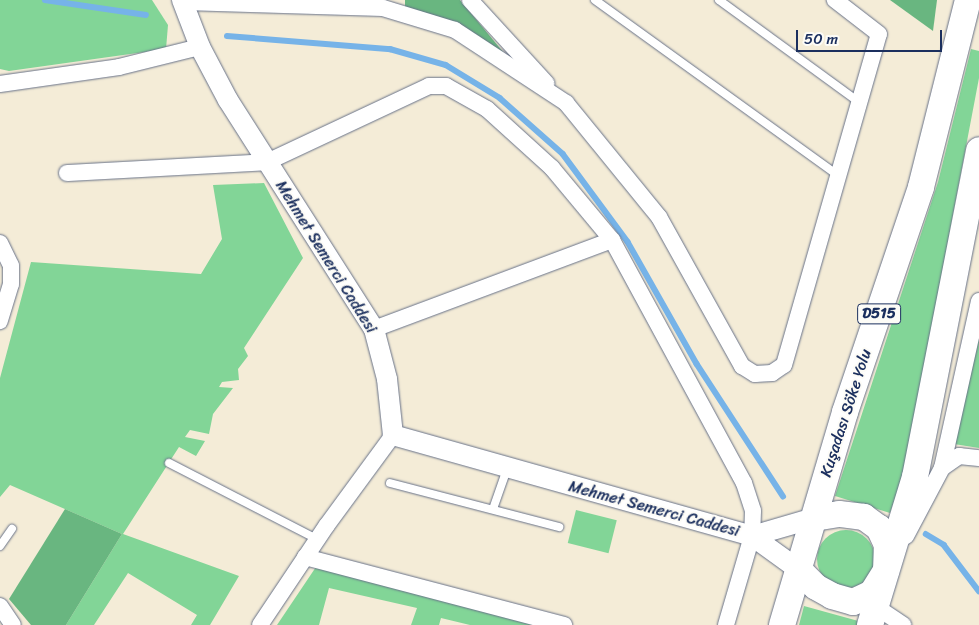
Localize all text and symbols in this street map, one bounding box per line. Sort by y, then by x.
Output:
scale bar [799,20,945,52]
text: 50 m [804,26,838,52]
street label: Mehmet Semerci Caddesi [271,177,381,337]
road number: D515 [856,302,902,326]
street label: Kuşadası Söke Yolu [816,347,876,479]
street label: Mehmet Semerci Caddesi [566,477,742,541]

